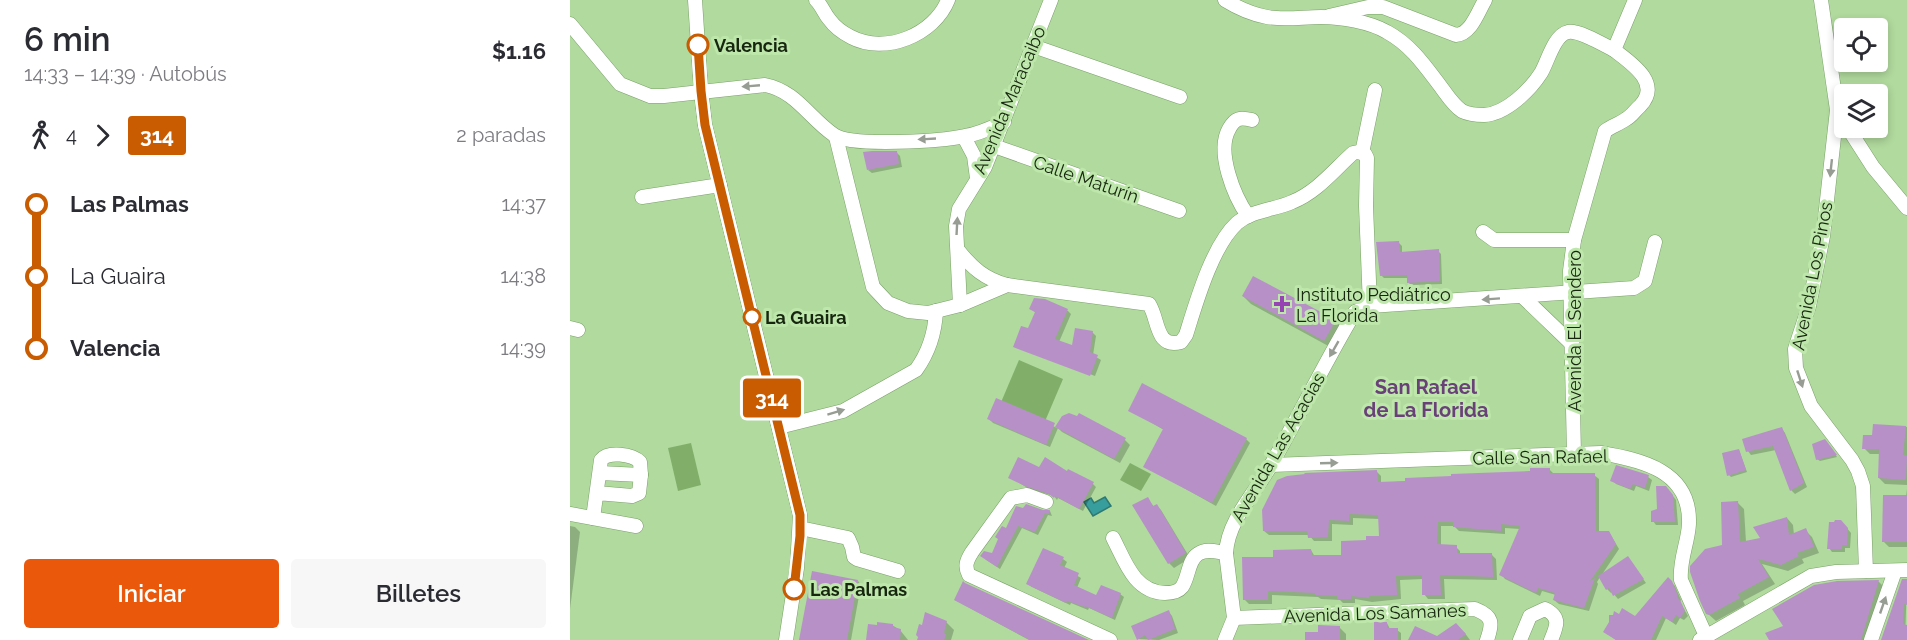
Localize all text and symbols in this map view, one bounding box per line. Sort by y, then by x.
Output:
map controls [1834,18,1888,138]
button: locate [1834,18,1888,72]
text: 6 min [24,20,110,59]
street label: Avenida Maracaibo [968,23,1050,177]
marker: Valencia [687,34,709,56]
place label: Valencia [714,35,788,56]
text: $1.16 [492,38,546,64]
text: 14:33 – 14:39 · Autobús [24,62,227,86]
one-way arrow [742,82,761,91]
button: layers [1834,84,1888,138]
icon: walk [24,119,57,152]
icon: forward [86,119,119,152]
text: 4 [66,123,77,147]
text: 314 [140,123,174,148]
text: 2 paradas [456,123,546,147]
one-way arrow [917,135,936,144]
street label: Calle Maturín [1031,151,1141,207]
one-way arrow [1826,159,1836,178]
text: Las Palmas [70,191,189,217]
text: 14:37 [501,192,546,216]
street label: Avenida Los Pinos [1787,200,1837,352]
one-way arrow [953,217,962,236]
street label: Avenida El Sendero [1564,250,1585,412]
text: La Guaira [70,263,166,289]
text: 14:38 [500,264,546,288]
place label: Instituto Pediátrico La Florida [1296,284,1451,326]
one-way arrow [1482,294,1501,304]
marker: Instituto Pediátrico La Florida [1273,295,1291,313]
place label: La Guaira [765,307,847,328]
marker: La Guaira [743,308,761,326]
text: Valencia [70,335,160,361]
text: 14:39 [500,336,546,360]
one-way arrow [1329,340,1339,357]
street label: Avenida Las Acacias [1227,369,1329,525]
one-way arrow [1795,370,1805,388]
district label: San Rafael de La Florida [1364,375,1488,422]
line badge: 314 [738,378,806,418]
text: 314 [755,386,789,411]
one-way arrow [827,407,845,416]
street label: Calle San Rafael [1472,445,1608,469]
one-way arrow [1320,459,1339,468]
button: Iniciar [24,559,279,628]
button: Billetes [291,559,546,628]
marker: Las Palmas [783,578,805,600]
place label: Las Palmas [810,579,907,600]
one-way arrow [1879,596,1888,614]
street label: Avenida Los Samanes [1283,599,1467,627]

